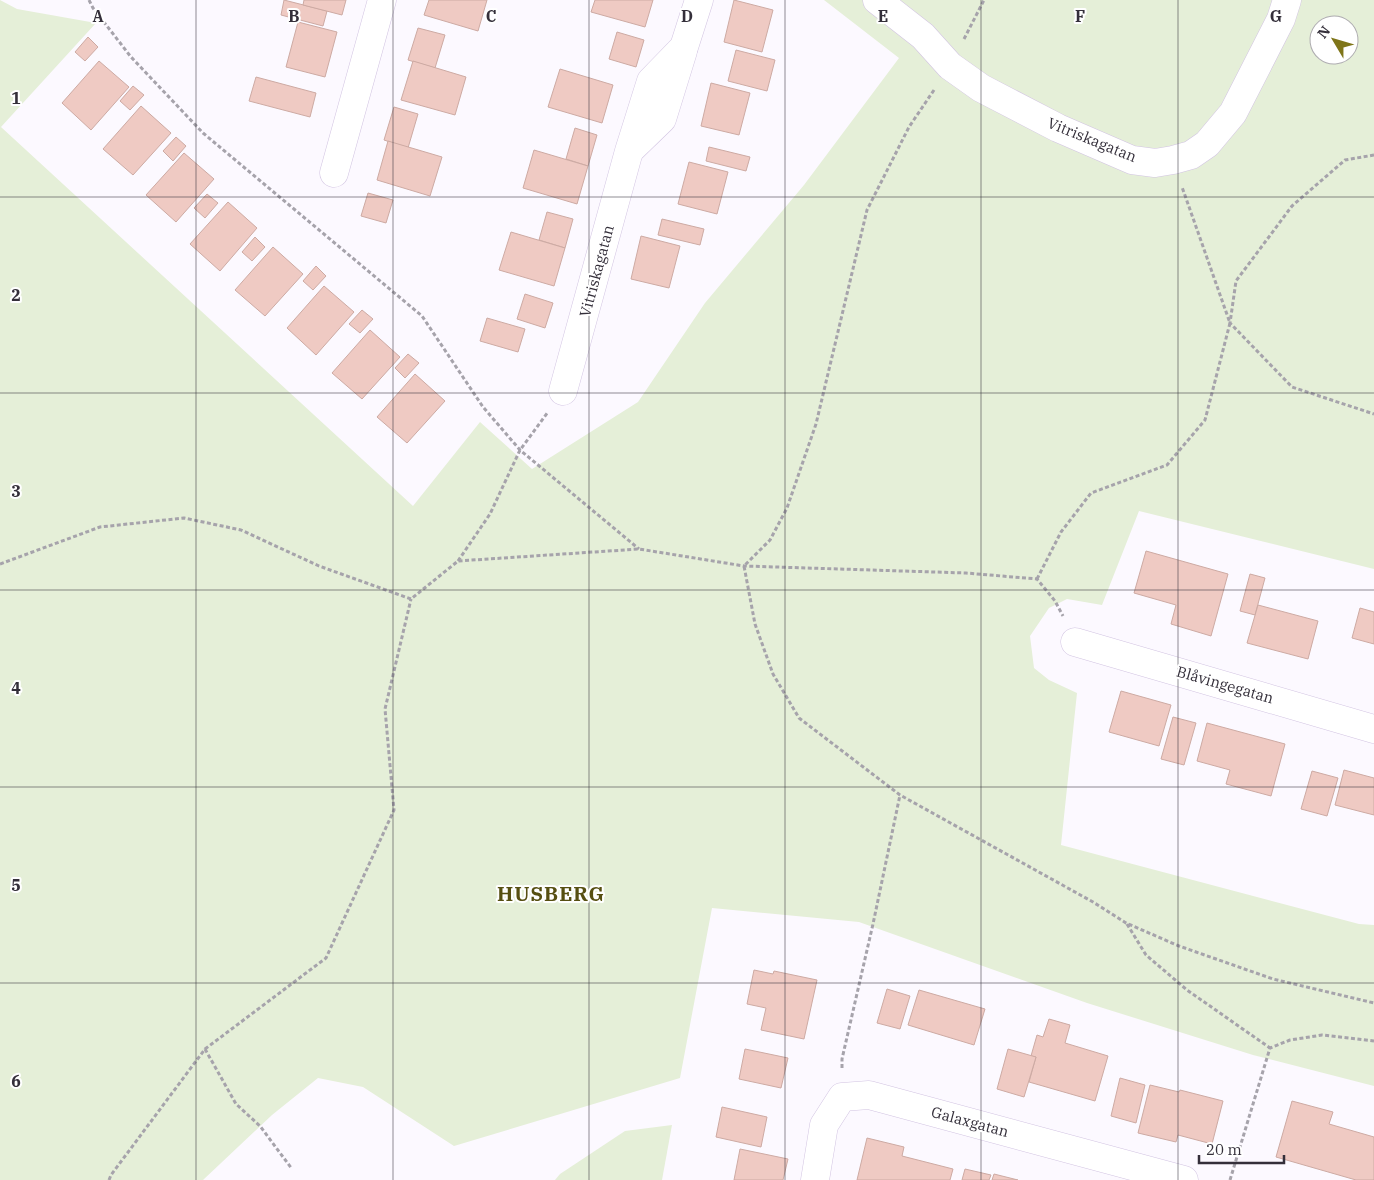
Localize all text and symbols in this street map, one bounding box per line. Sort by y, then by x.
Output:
text: A [92,6,104,26]
text: B [288,6,300,26]
text: C [486,6,496,26]
text: D [681,6,693,26]
text: E [878,6,888,26]
text: F [1075,6,1085,26]
text: G [1270,6,1282,26]
north arrow [1309,15,1359,65]
text: N [1313,22,1334,42]
text: 1 [11,88,21,108]
street label: Vitriskagatan [1045,113,1140,166]
street label: Vitriskagatan [575,222,618,319]
text: 2 [11,285,21,305]
text: 3 [11,481,21,501]
street label: Blåvingegatan [1174,662,1276,708]
text: 4 [11,678,21,698]
text: 5 [11,875,21,895]
district label: HUSBERG [497,880,605,907]
text: 6 [11,1071,21,1091]
street label: Galaxgatan [929,1102,1011,1141]
scale bar [1199,1132,1284,1164]
text: 20 m [1206,1140,1242,1159]

